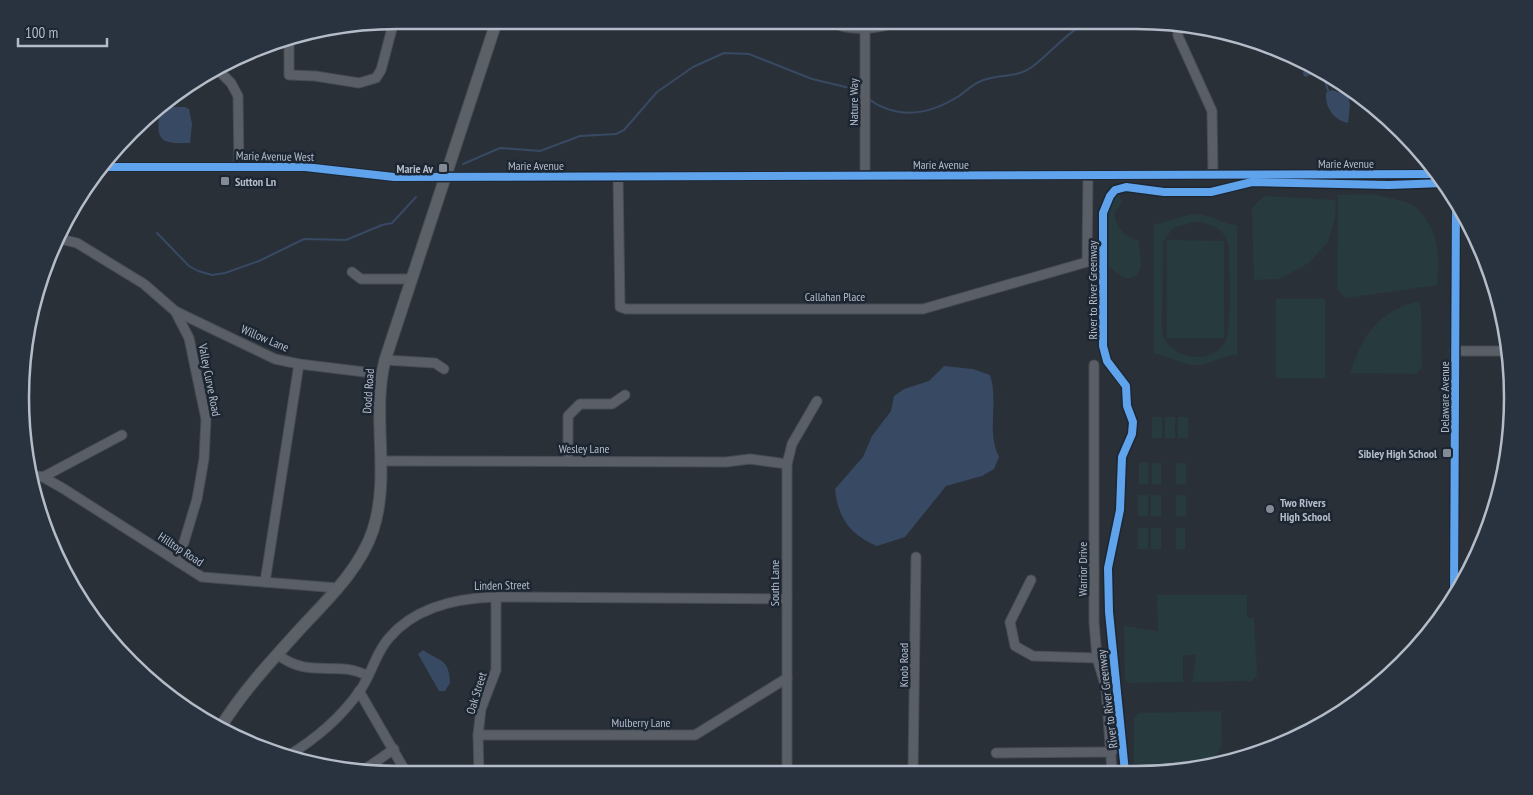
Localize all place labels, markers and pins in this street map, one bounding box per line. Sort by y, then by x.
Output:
place label: Marie Av [396,161,433,176]
marker: Marie Av [437,162,449,174]
place label: Sutton Ln [235,174,276,189]
marker: Sutton Ln [219,175,231,187]
place label: Sibley High School [1358,446,1437,461]
marker: Sibley High School [1441,447,1453,459]
place label: Two Rivers High School [1280,495,1331,524]
marker: Two Rivers High School [1264,503,1276,515]

